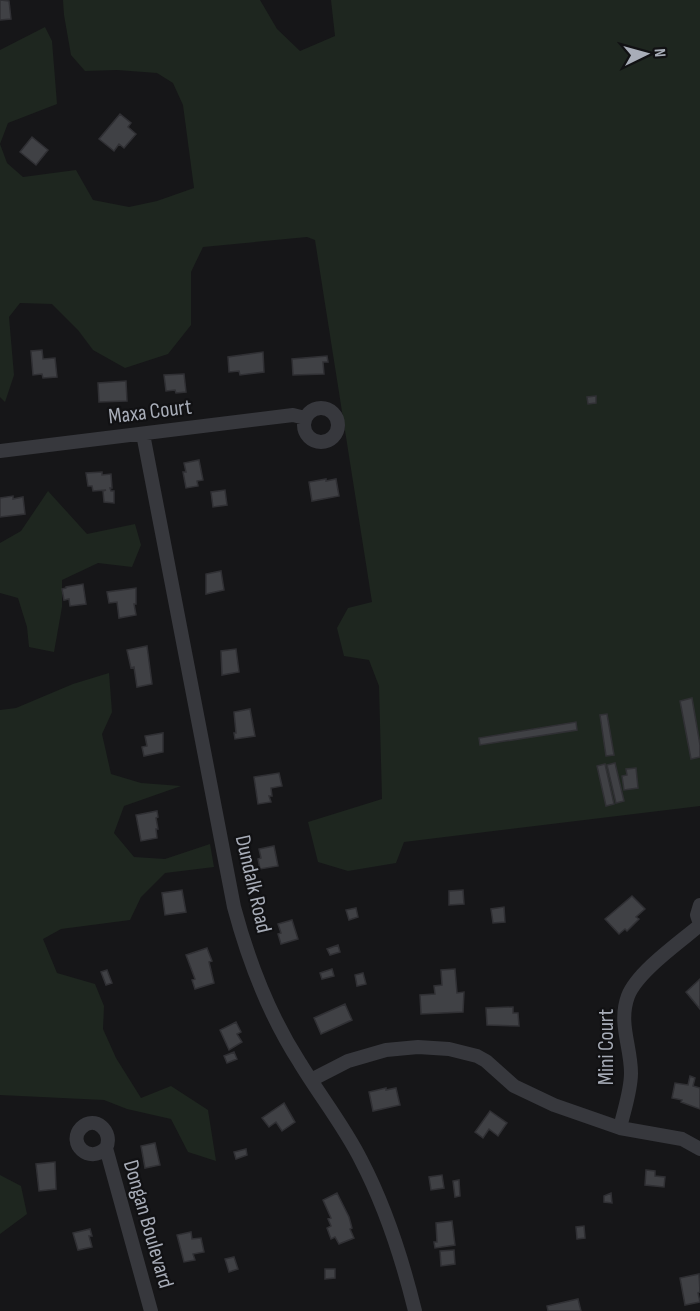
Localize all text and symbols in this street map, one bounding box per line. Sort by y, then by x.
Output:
north arrow [616,24,676,84]
text: N [650,48,669,58]
street label: Maxa Court [107,393,193,430]
street label: Dundalk Road [229,832,277,936]
street label: Mini Court [593,1009,620,1085]
street label: Dongan Boulevard [117,1157,179,1291]

